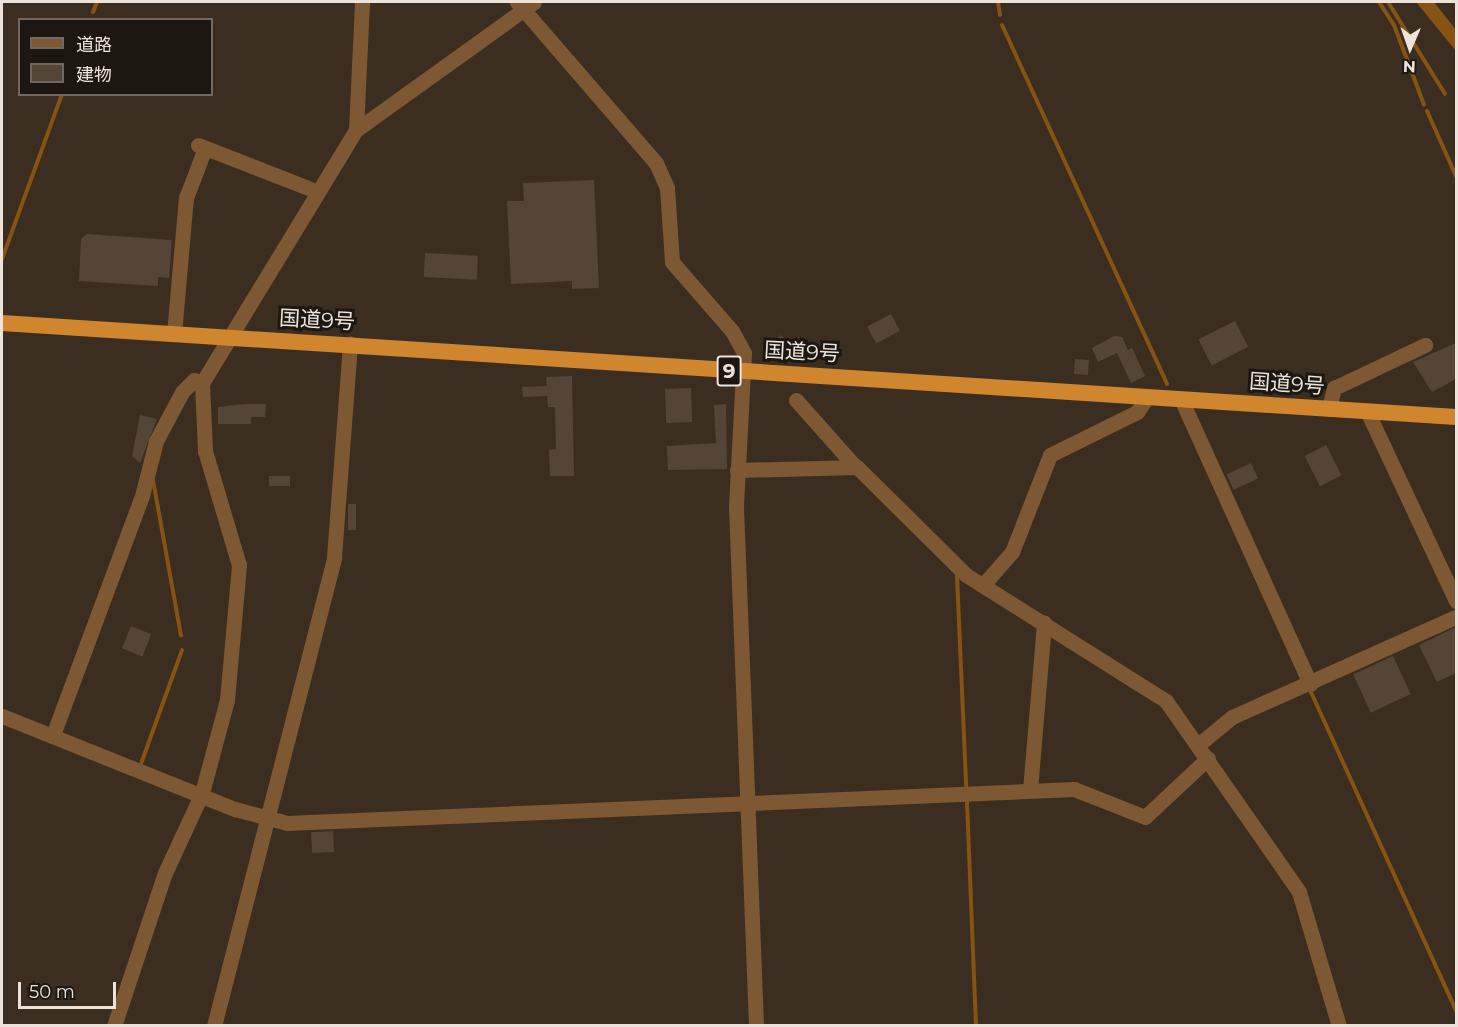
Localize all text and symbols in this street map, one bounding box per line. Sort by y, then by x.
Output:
legend [18,18,213,96]
north arrow [1380,18,1440,78]
text: 道路 [76,34,112,56]
text: N [1403,57,1416,76]
text: 建物 [76,64,112,86]
street label: 国道9号 [278,305,356,335]
street label: 国道9号 [763,337,841,367]
road number: 9 [716,354,742,388]
street label: 国道9号 [1248,369,1326,399]
scale bar [21,970,118,1008]
text: 50 m [29,981,75,1003]

